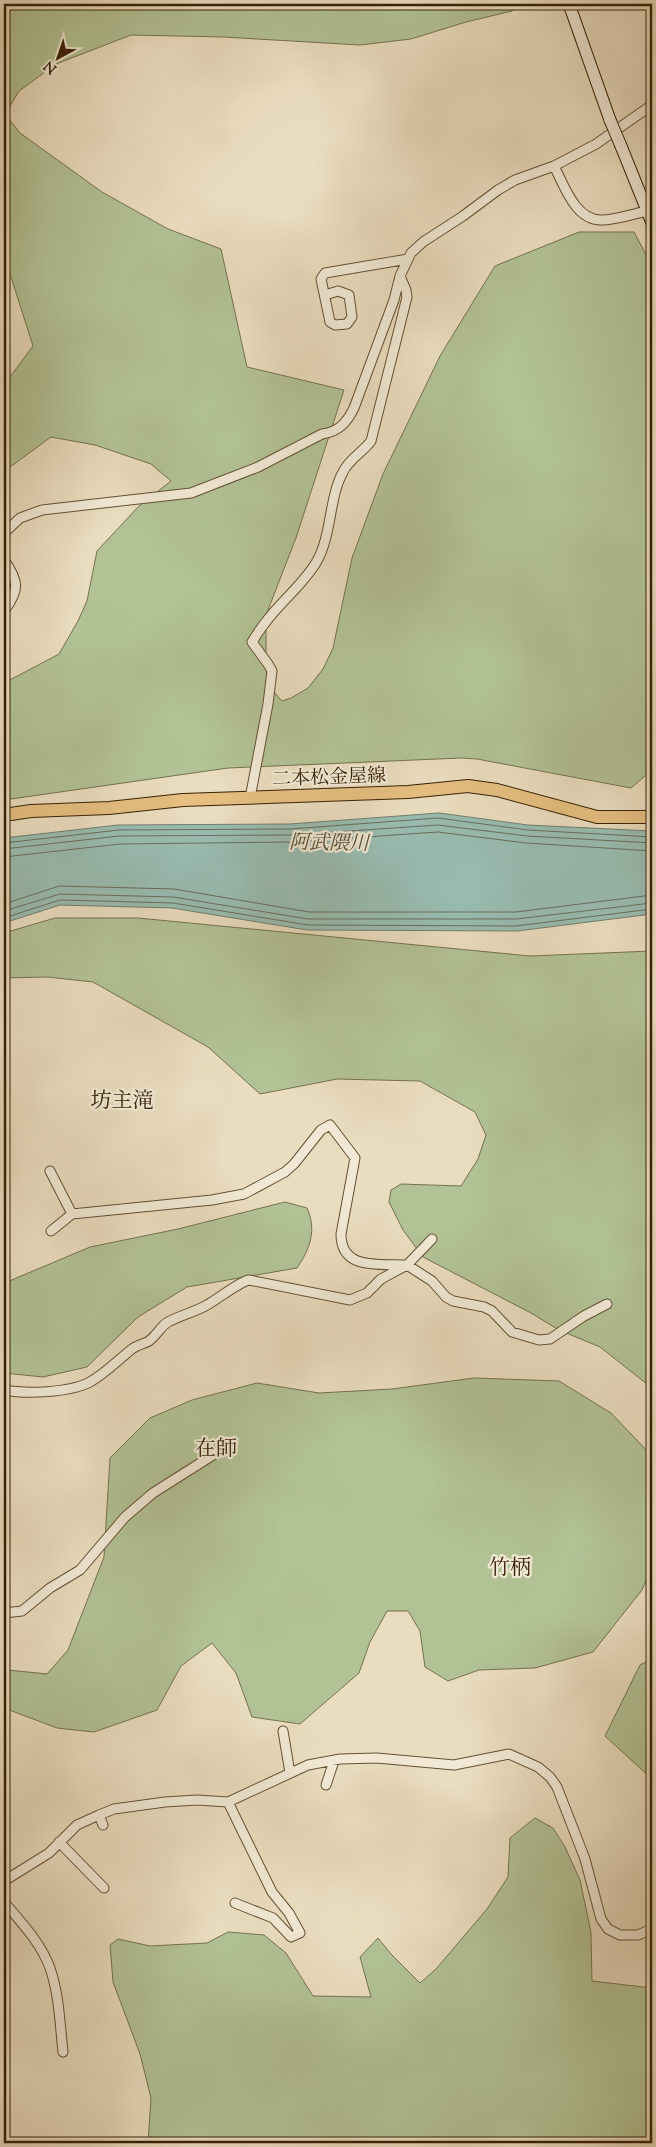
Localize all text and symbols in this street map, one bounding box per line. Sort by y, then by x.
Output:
north arrow [32,32,82,82]
text: N [40,55,62,78]
street label: 二本松金屋線 [272,763,387,794]
water label: 阿武隈川 [289,829,371,860]
district label: 坊主滝 [91,1087,154,1117]
district label: 在師 [195,1435,237,1465]
district label: 竹柄 [489,1554,531,1584]

